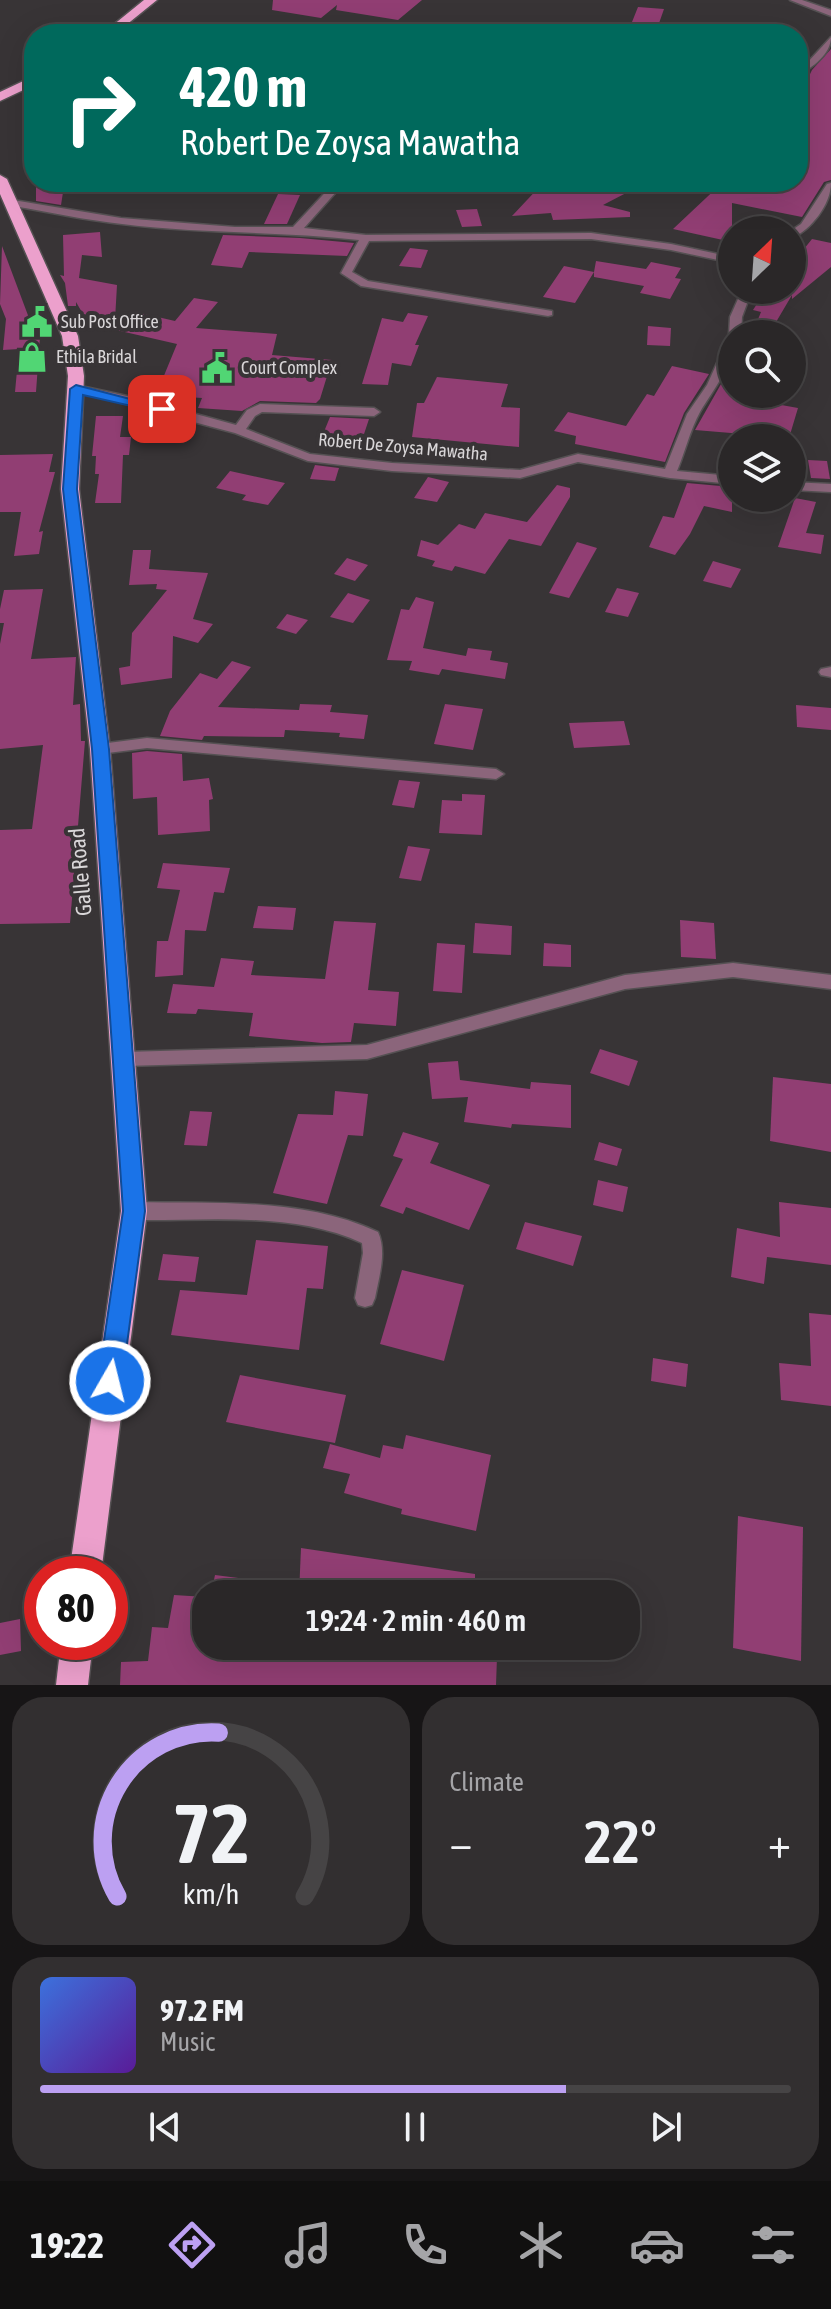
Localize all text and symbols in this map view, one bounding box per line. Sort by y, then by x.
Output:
text: 420 m [180,55,307,119]
icon: right [48,56,152,160]
text: Robert De Zoysa Mawatha [180,121,521,163]
north arrow [718,216,806,304]
map controls [718,216,806,512]
public building icon: Sub Post Office [20,305,54,339]
place label: Sub Post Office [61,311,159,332]
button: search [718,320,806,408]
shop icon: Ethila Bridal [15,340,49,374]
place label: Ethila Bridal [56,346,137,367]
public building icon: Court Complex [200,351,234,385]
place label: Court Complex [241,357,337,378]
pin [128,375,196,443]
icon: arrive [140,387,184,431]
button: layers [718,424,806,512]
street label: Robert De Zoysa Mawatha [317,429,489,464]
street label: Galle Road [63,827,97,917]
position arrow [68,1339,152,1423]
speed limit sign: 80 [24,1556,128,1660]
text: 19:24 · 2 min · 460 m [306,1603,526,1637]
text: Climate [450,1767,524,1797]
text: 72 [172,1785,250,1881]
text: 22° [584,1807,657,1876]
text: − [450,1817,472,1867]
text: + [768,1817,791,1867]
text: km/h [182,1877,239,1910]
text: 97.2 FM [160,1993,244,2027]
text: Music [160,2027,215,2057]
icon: previous [143,2105,187,2149]
icon: pause [393,2105,437,2149]
icon: next [644,2105,688,2149]
icon: directions [164,2217,220,2273]
icon: music [280,2217,336,2273]
icon: phone [397,2217,453,2273]
icon: climate [513,2217,569,2273]
icon: car [629,2217,685,2273]
icon: filters [745,2217,801,2273]
text: 19:22 [30,2224,104,2266]

